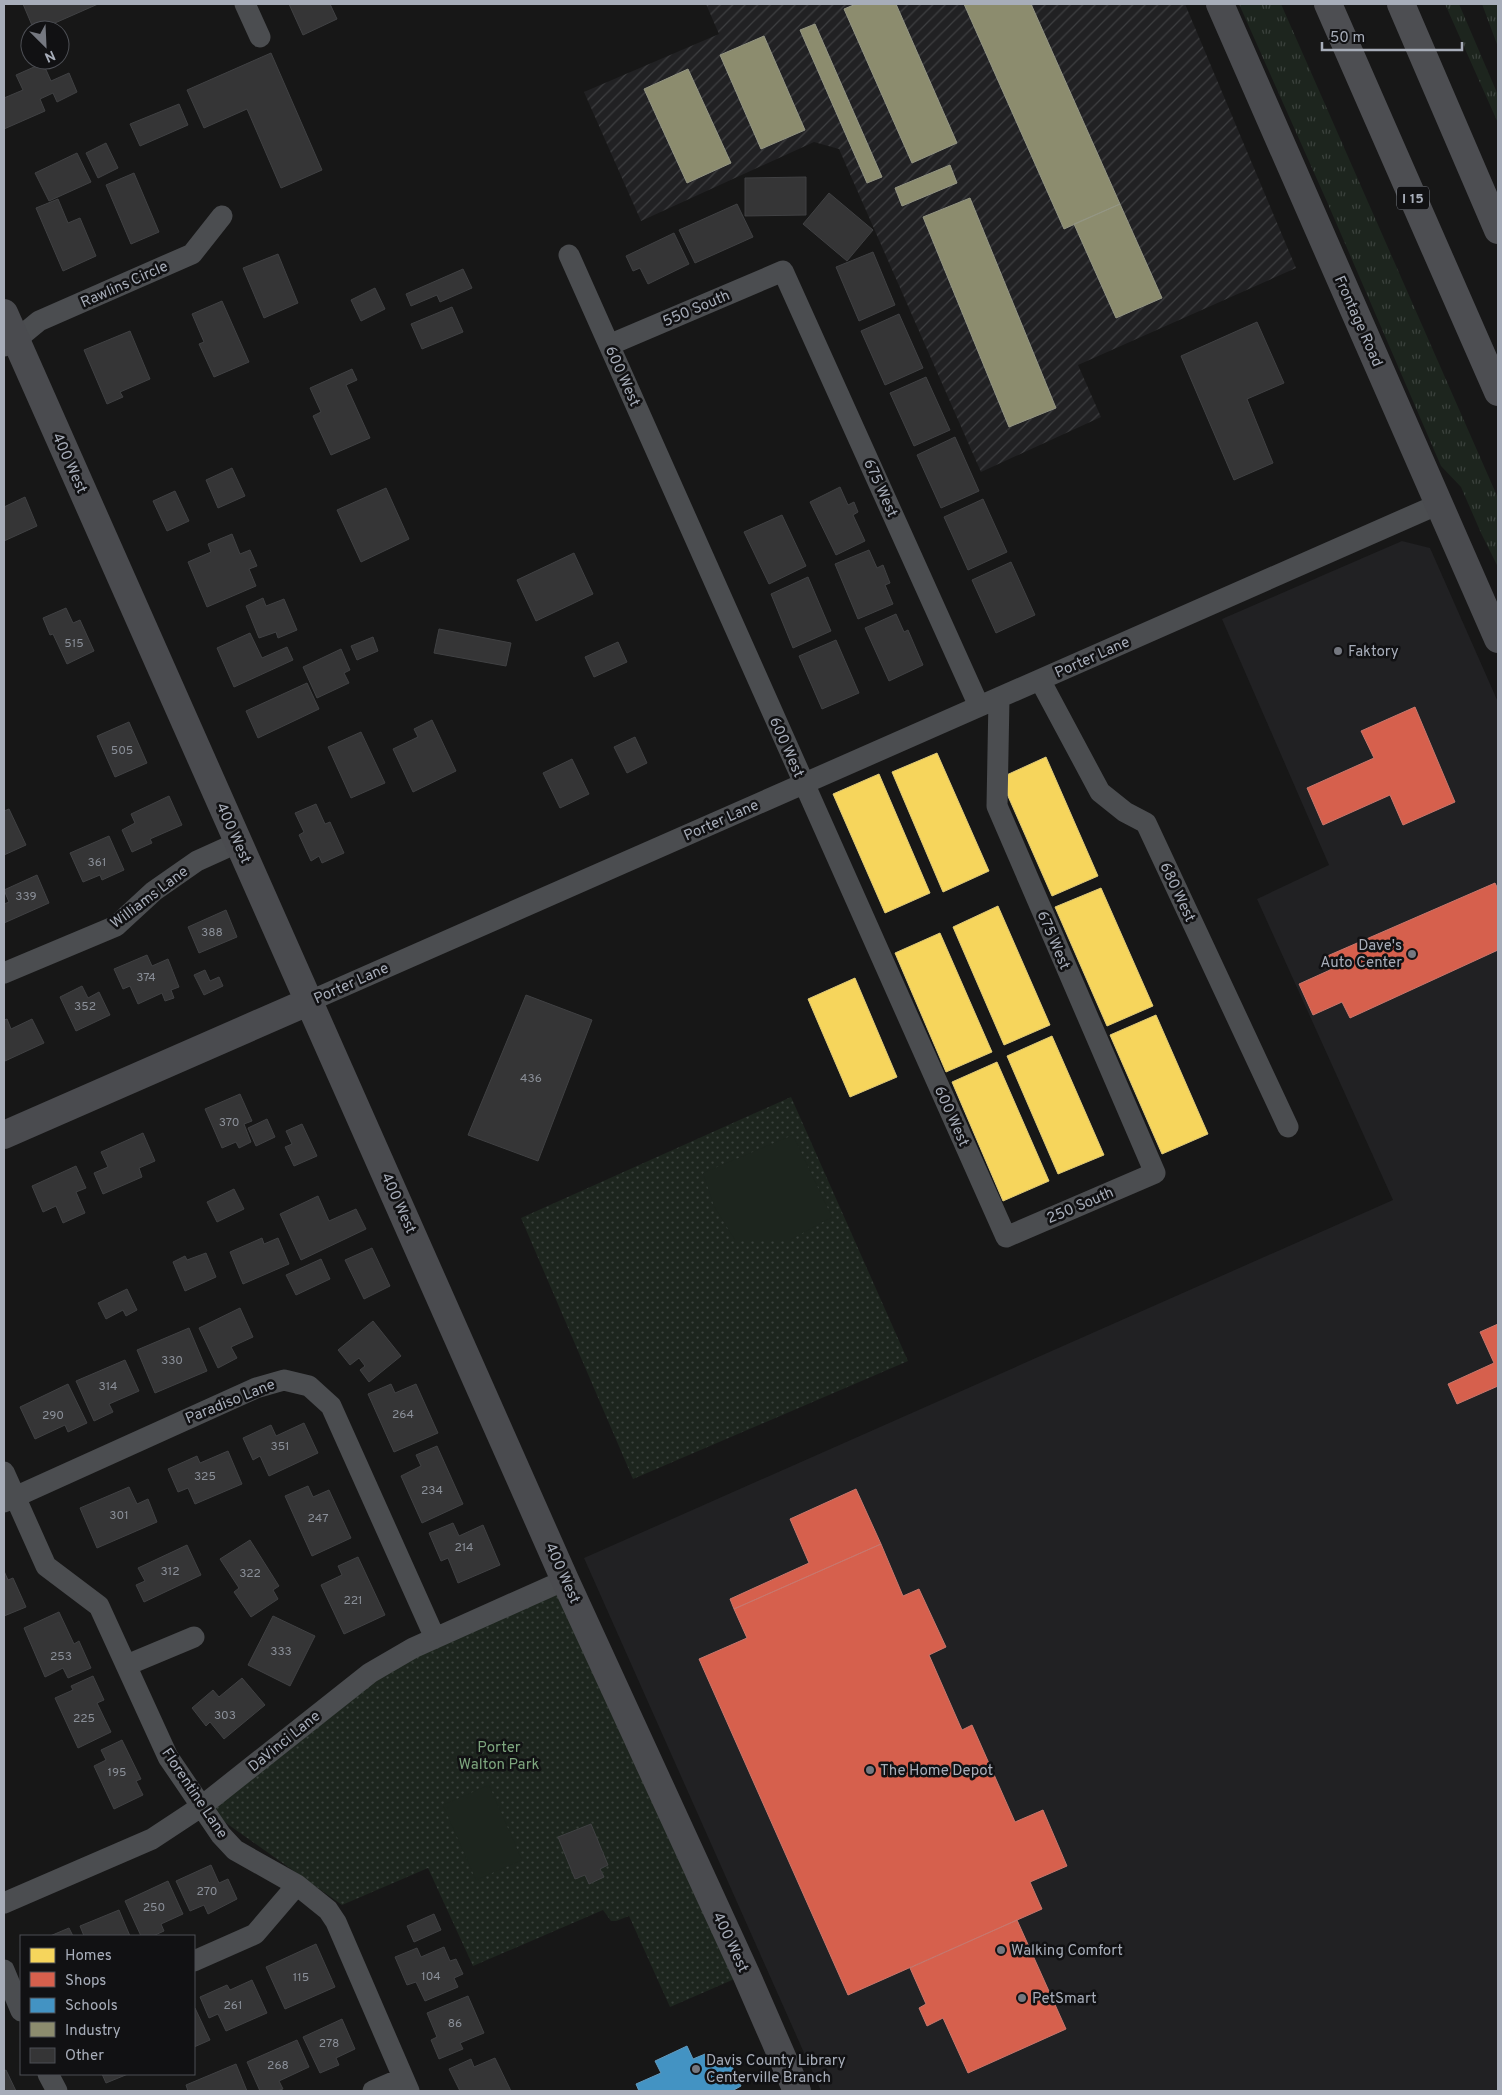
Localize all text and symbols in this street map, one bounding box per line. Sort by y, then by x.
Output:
north arrow [20,20,70,70]
scale bar [1322,20,1462,52]
text: 50 m [1330,29,1365,48]
text: N [42,46,58,65]
road number: I 15 [1397,187,1429,210]
street label: Rawlins Circle [78,258,171,313]
street label: Frontage Road [1329,273,1386,370]
street label: 550 South [660,287,733,332]
street label: 600 West [600,343,643,410]
street label: 400 West [47,430,90,497]
street label: 675 West [858,457,901,521]
street label: Porter Lane [1052,633,1133,683]
house number: 515 [64,636,84,652]
place label: Faktory [1348,643,1399,662]
marker: Faktory [1332,645,1344,657]
street label: 600 West [764,714,807,781]
house number: 505 [111,743,133,759]
street label: Porter Lane [681,796,762,846]
street label: 400 West [211,800,254,867]
house number: 361 [88,855,106,871]
street label: 680 West [1155,860,1199,925]
street label: Williams Lane [107,863,193,934]
house number: 339 [15,889,37,905]
street label: 675 West [1032,908,1073,973]
house number: 388 [201,925,223,941]
place label: Dave's Auto Center [1320,937,1402,973]
marker: Dave's Auto Center [1406,948,1418,960]
street label: Porter Lane [311,959,392,1009]
house number: 374 [136,970,156,986]
house number: 352 [74,999,96,1015]
house number: 436 [520,1071,542,1087]
street label: 600 West [929,1083,972,1150]
house number: 370 [219,1115,239,1131]
street label: 400 West [376,1170,419,1237]
street label: 250 South [1044,1184,1117,1229]
house number: 330 [161,1353,183,1369]
street label: Paradiso Lane [183,1376,278,1429]
house number: 314 [99,1379,117,1395]
house number: 264 [392,1407,414,1423]
house number: 290 [42,1408,64,1424]
house number: 351 [270,1439,290,1455]
house number: 325 [194,1469,216,1485]
house number: 234 [421,1483,443,1499]
house number: 301 [109,1508,129,1524]
house number: 247 [308,1511,328,1527]
house number: 214 [454,1540,474,1556]
street label: 400 West [540,1540,583,1607]
house number: 312 [160,1564,180,1580]
house number: 322 [239,1566,261,1582]
house number: 221 [343,1593,363,1609]
house number: 333 [270,1644,292,1660]
house number: 253 [50,1649,72,1665]
street label: DaVinci Lane [245,1707,325,1777]
house number: 303 [214,1708,236,1724]
house number: 225 [73,1711,95,1727]
park label: Porter Walton Park [459,1739,539,1775]
street label: Florentine Lane [156,1745,231,1843]
place label: The Home Depot [880,1762,993,1781]
marker: The Home Depot [864,1764,876,1776]
house number: 195 [107,1765,127,1781]
house number: 270 [197,1884,217,1900]
house number: 250 [143,1900,165,1916]
street label: 400 West [707,1909,752,1976]
legend [20,1935,195,2075]
place label: Walking Comfort [1011,1942,1123,1961]
marker: Walking Comfort [995,1944,1007,1956]
text: Homes [65,1947,112,1966]
house number: 104 [421,1969,441,1985]
house number: 115 [293,1970,309,1986]
text: Shops [65,1972,106,1991]
place label: PetSmart [1032,1990,1097,2009]
marker: PetSmart [1016,1992,1028,2004]
text: Schools [65,1997,118,2016]
house number: 261 [224,1998,242,2014]
house number: 86 [448,2016,462,2032]
text: Industry [65,2022,121,2041]
house number: 278 [319,2036,339,2052]
text: Other [65,2047,104,2066]
place label: Davis County Library Centerville Branch [706,2052,846,2088]
house number: 268 [267,2058,289,2074]
marker: Davis County Library Centerville Branch [690,2063,702,2075]

